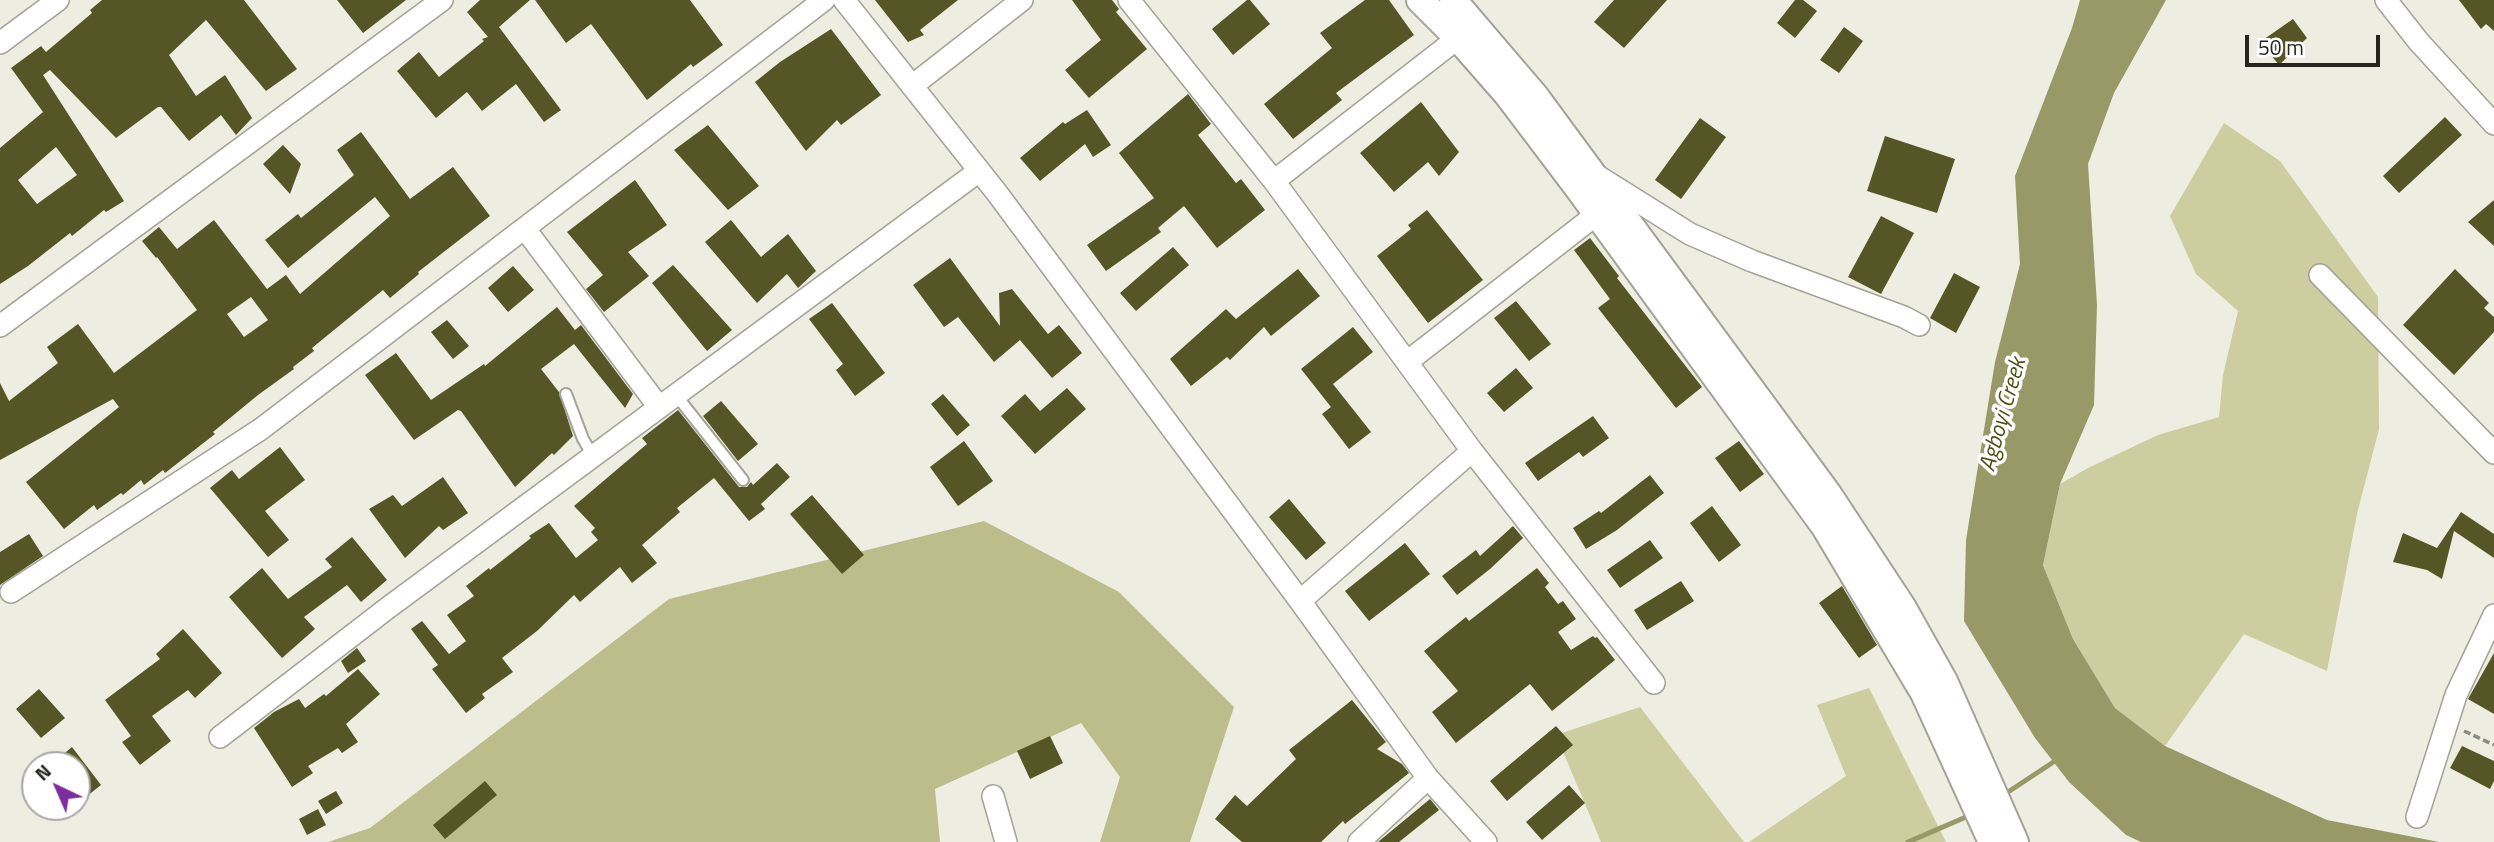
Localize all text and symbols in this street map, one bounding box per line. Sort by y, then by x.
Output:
scale bar [2249,21,2384,65]
text: 50 m [2258,31,2304,63]
water label: Agboyi Creek [1975,355,2033,475]
north arrow [21,751,91,821]
text: N [28,757,57,787]

